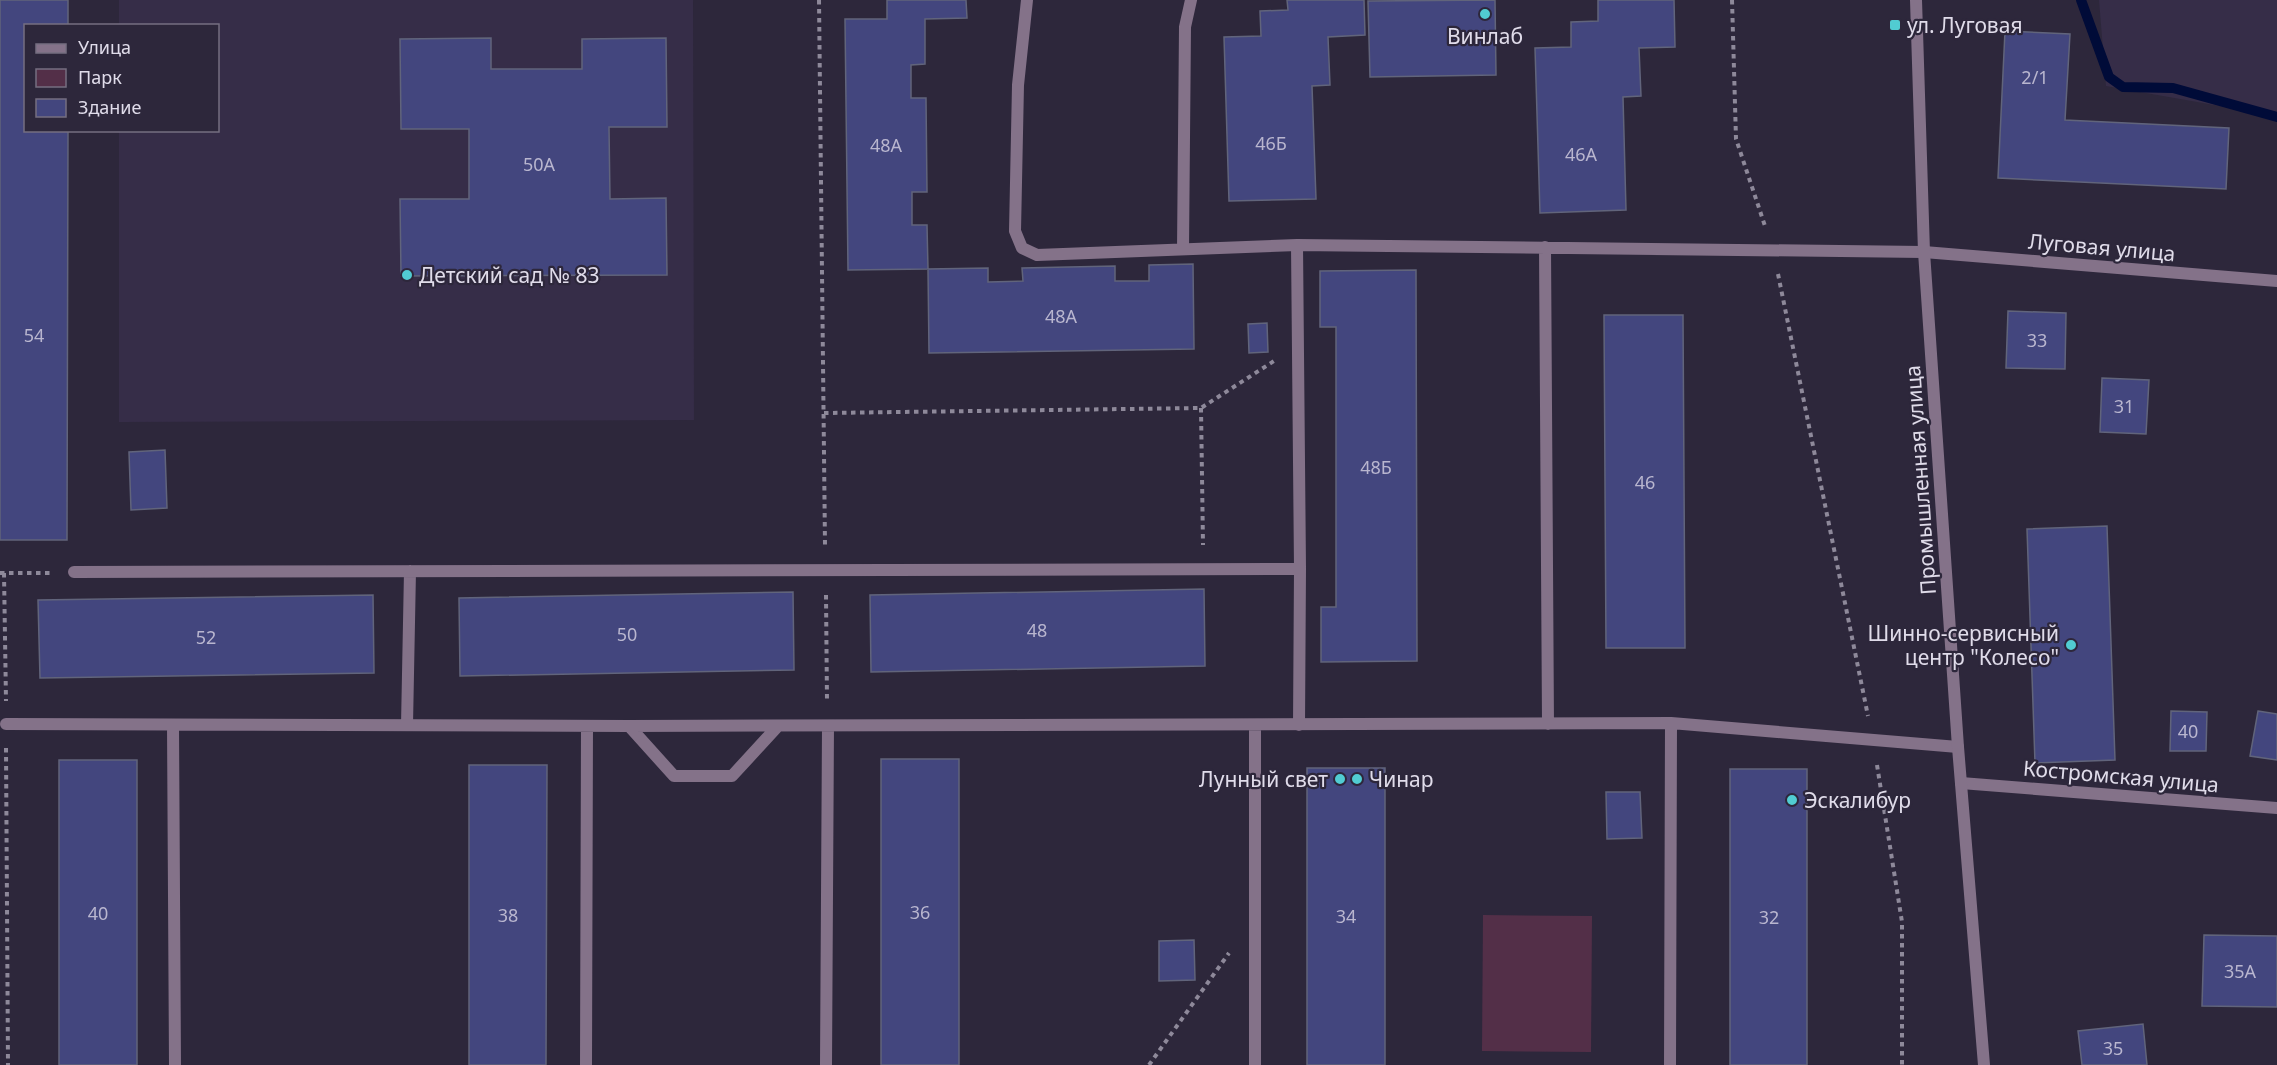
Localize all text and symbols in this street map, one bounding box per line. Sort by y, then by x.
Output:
marker: Винлаб [1478,7,1492,21]
place label: ул. Луговая [1907,11,2023,39]
marker: ул. Луговая [1888,18,1902,32]
place label: Винлаб [1447,22,1523,50]
legend [24,24,219,132]
text: Улица [78,35,131,59]
text: Парк [78,65,122,89]
house number: 2/1 [2021,65,2049,89]
text: Здание [78,95,142,119]
house number: 46Б [1255,131,1287,155]
house number: 48А [870,133,903,157]
house number: 46А [1565,142,1598,166]
house number: 50А [523,152,556,176]
street label: Луговая улица [2027,227,2177,267]
place label: Детский сад № 83 [419,261,599,289]
marker: Детский сад № 83 [400,268,414,282]
house number: 48А [1045,304,1078,328]
house number: 54 [24,323,44,347]
house number: 33 [2027,328,2047,352]
street label: Промышленная улица [1898,364,1942,596]
house number: 31 [2114,394,2134,418]
house number: 48Б [1360,455,1392,479]
house number: 46 [1635,470,1655,494]
house number: 48 [1027,618,1047,642]
place label: Шинно-сервисный центр "Колесо" [1868,619,2059,671]
house number: 50 [617,622,637,646]
house number: 52 [196,625,216,649]
marker: Шинно-сервисный центр "Колесо" [2064,638,2078,652]
house number: 40 [2178,719,2198,743]
street label: Костромская улица [2022,753,2220,799]
place label: Лунный свет [1199,765,1328,793]
place label: Чинар [1369,765,1434,793]
marker: Лунный свет [1333,772,1347,786]
marker: Чинар [1350,772,1364,786]
place label: Эскалибур [1804,786,1911,814]
marker: Эскалибур [1785,793,1799,807]
house number: 36 [910,900,930,924]
house number: 40 [88,901,108,925]
house number: 38 [498,903,518,927]
house number: 34 [1336,904,1356,928]
house number: 32 [1759,905,1779,929]
house number: 35А [2224,959,2257,983]
house number: 35 [2103,1036,2123,1060]

